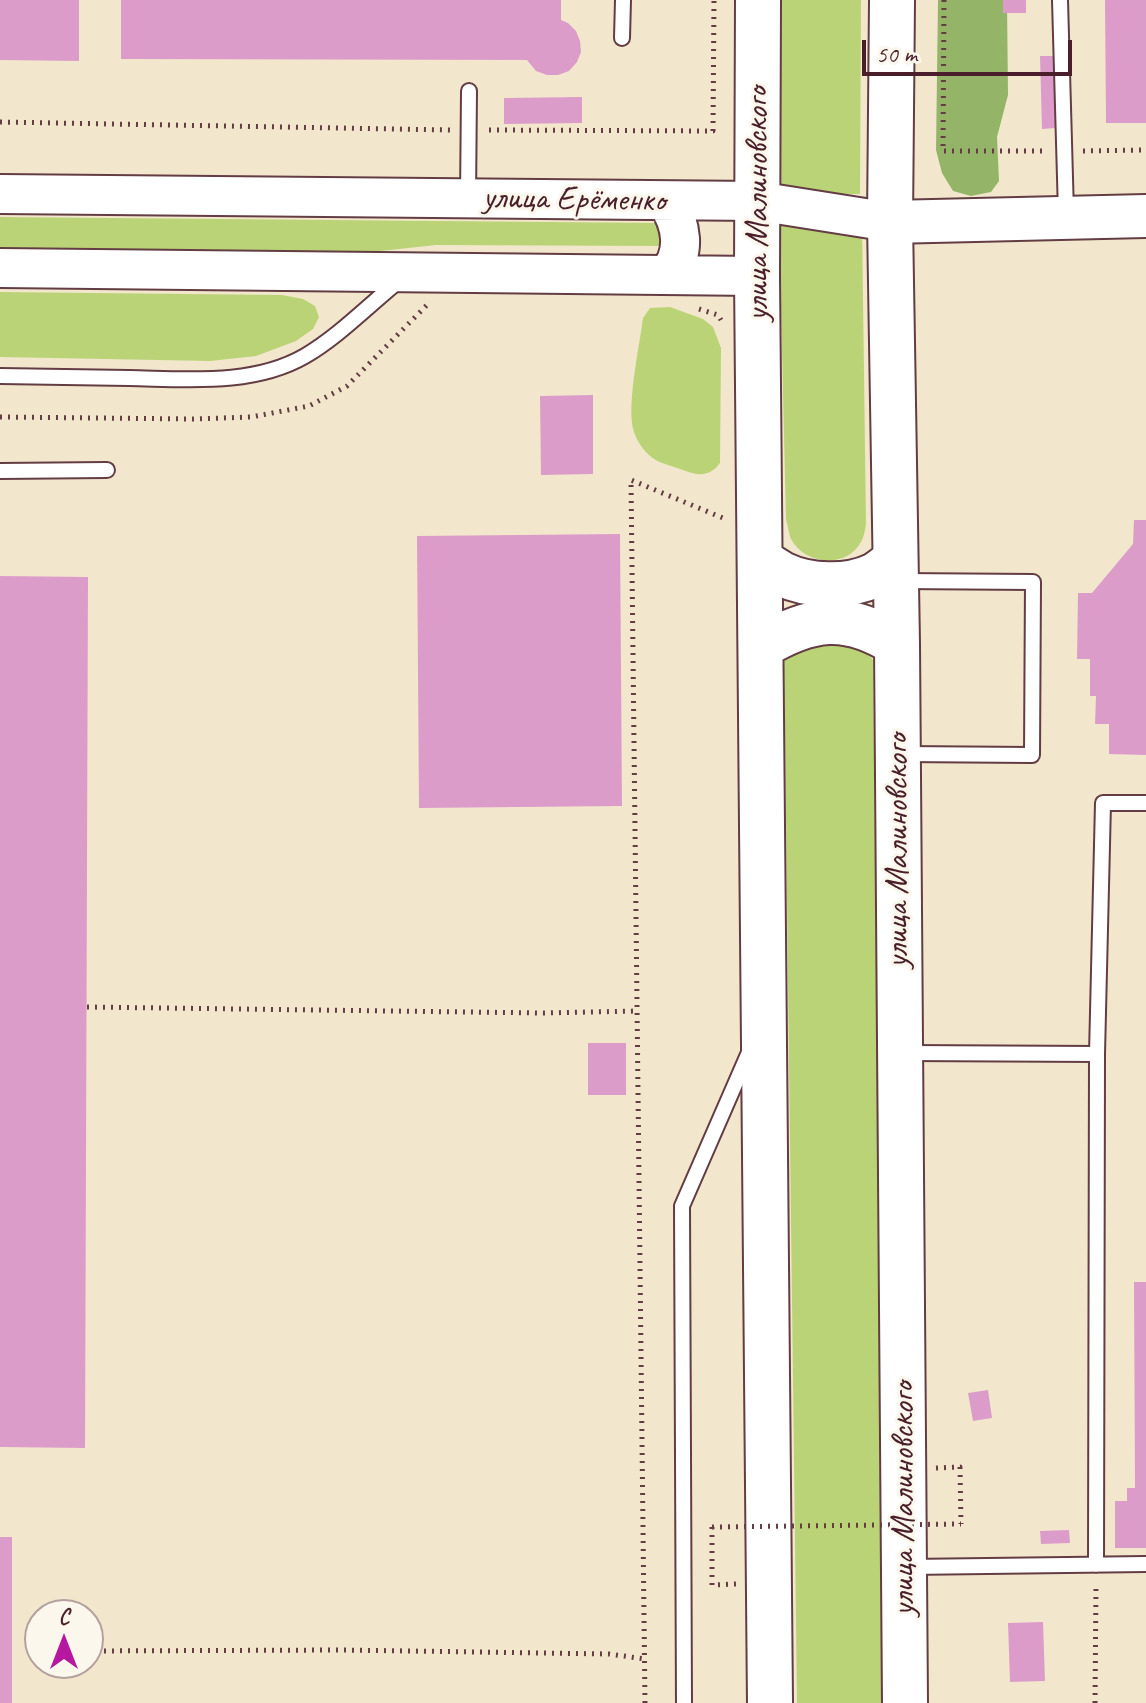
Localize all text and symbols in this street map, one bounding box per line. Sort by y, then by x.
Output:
scale bar [866,24,1076,74]
text: 50 m [876,39,917,69]
street label: улица Малиновского [738,87,778,321]
street label: улица Ерёменко [482,178,666,222]
street label: улица Малиновского [878,734,918,968]
street label: улица Малиновского [884,1382,924,1616]
north arrow [24,1599,104,1679]
text: С [59,1603,69,1631]

